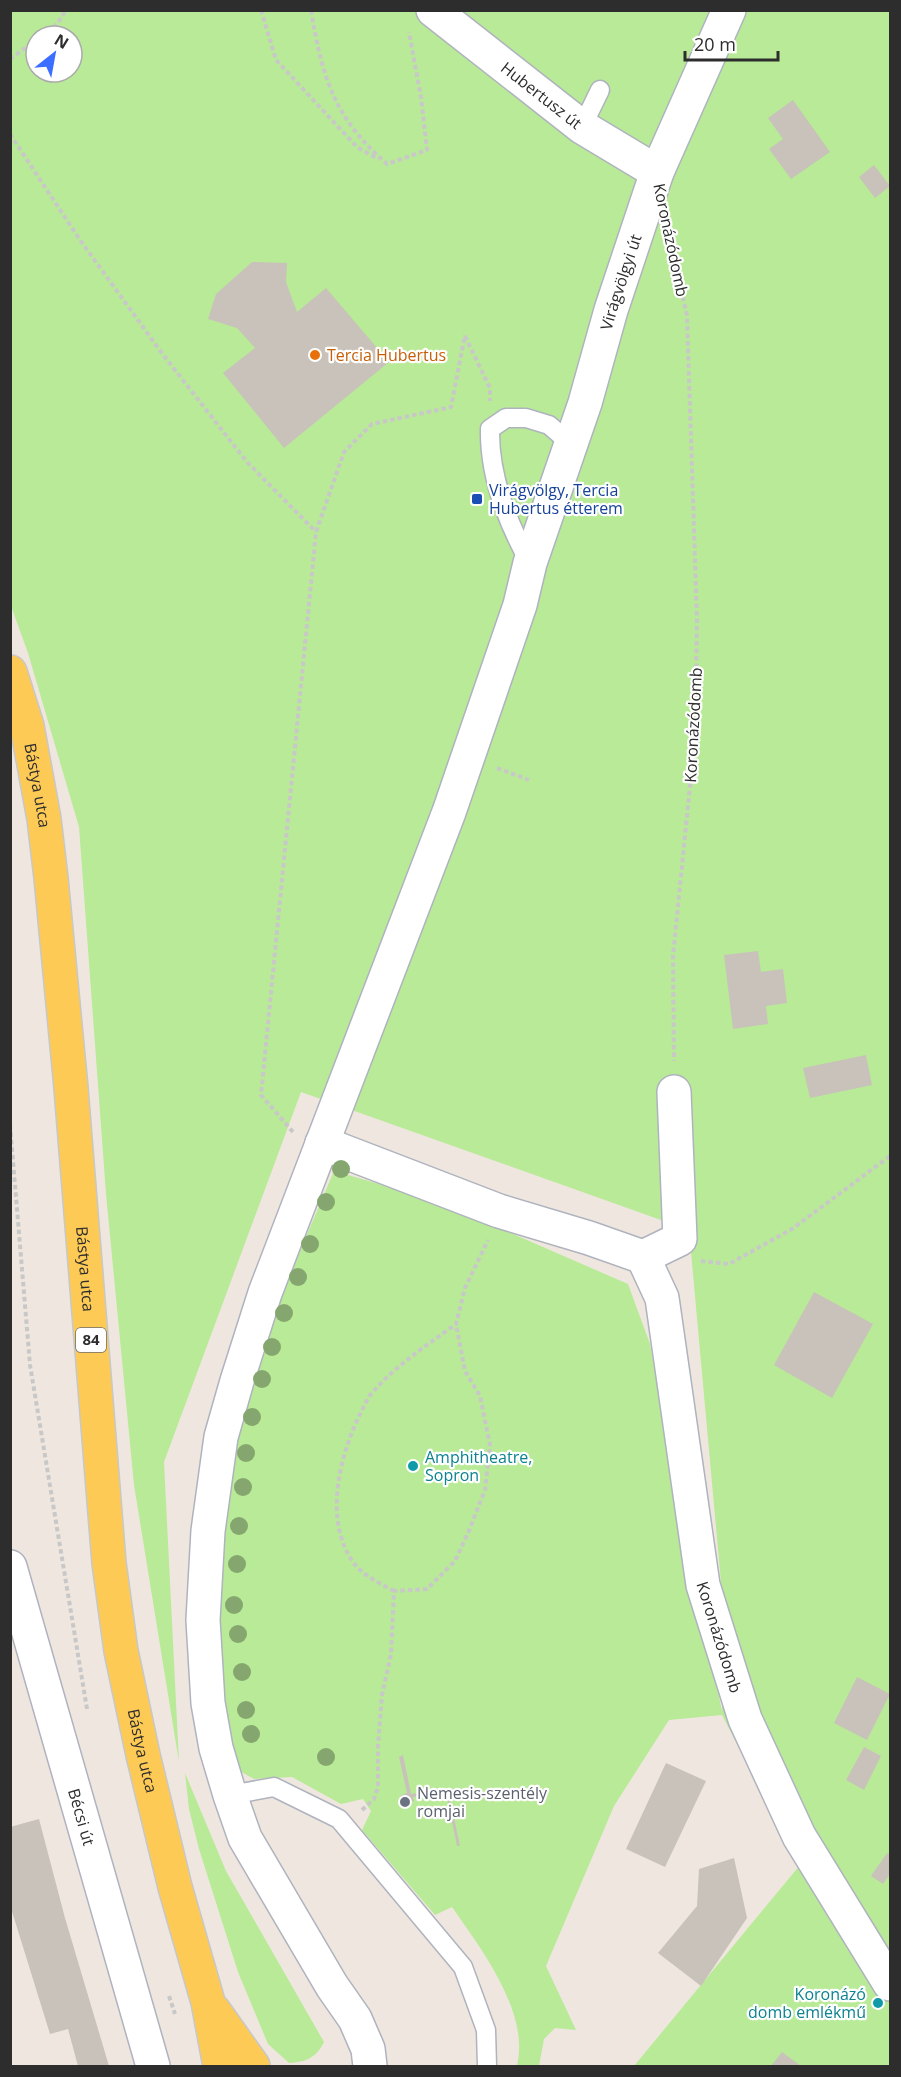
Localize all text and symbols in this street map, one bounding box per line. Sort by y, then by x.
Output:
north arrow [24,24,84,84]
scale bar [685,24,778,62]
text: N [50,28,73,54]
text: 20 m [694,32,736,56]
street label: Hubertusz út [497,57,587,134]
street label: Koronázódomb [648,181,694,299]
street label: Virágvölgyi út [595,231,647,333]
place label: Tercia Hubertus [327,344,446,366]
marker: Tercia Hubertus [308,348,322,362]
place label: Virágvölgy, Tercia Hubertus étterem [489,479,623,519]
marker: Virágvölgy, Tercia Hubertus étterem [470,492,484,506]
street label: Koronázódomb [679,667,707,783]
street label: Bástya utca [19,741,56,829]
street label: Bástya utca [71,1225,100,1312]
road number: 84 [76,1328,106,1352]
place label: Amphitheatre, Sopron [425,1446,532,1486]
marker: Amphitheatre, Sopron [406,1459,420,1473]
street label: Koronázódomb [692,1579,747,1696]
street label: Bástya utca [123,1707,163,1795]
place label: Nemesis-szentély romjai [417,1782,548,1822]
street label: Bécsi út [63,1786,100,1848]
marker: Nemesis-szentély romjai [398,1795,412,1809]
place label: Koronázó domb emlékmű [748,1983,866,2023]
marker: Koronázó domb emlékmű [871,1996,885,2010]

